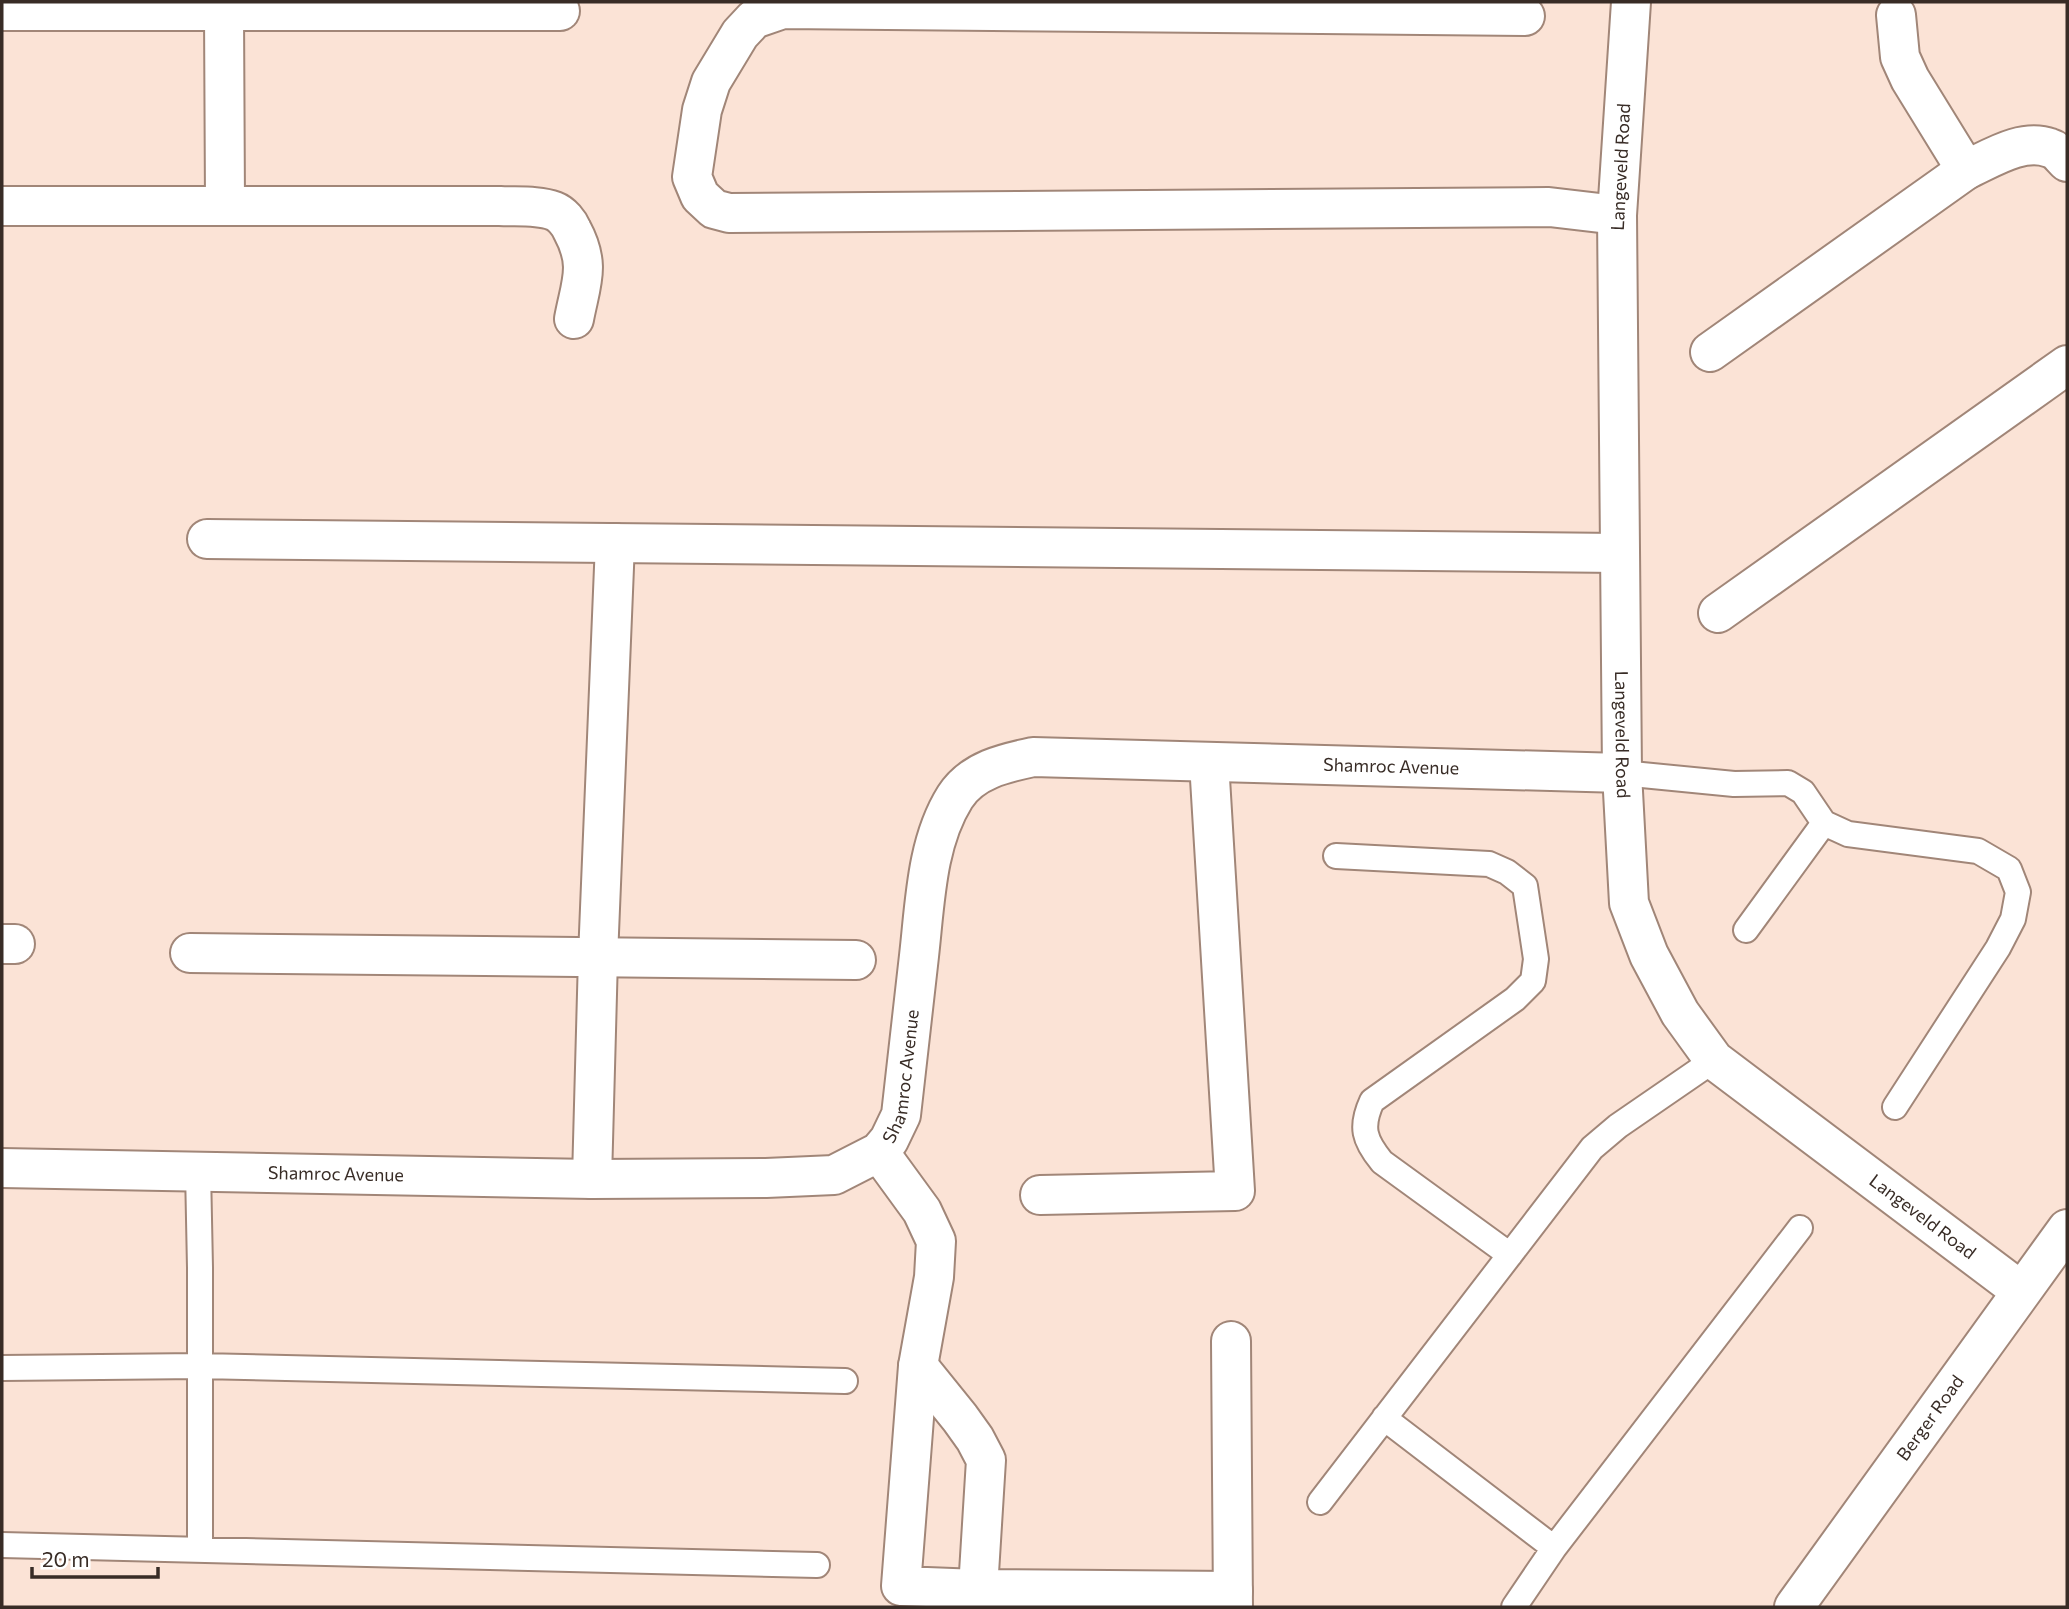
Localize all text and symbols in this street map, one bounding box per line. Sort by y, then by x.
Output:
street label: Langeveld Road [1606,103,1634,231]
street label: Langeveld Road [1611,670,1635,799]
street label: Shamroc Avenue [1323,753,1459,779]
street label: Shamroc Avenue [877,1008,923,1146]
street label: Shamroc Avenue [268,1161,404,1185]
street label: Langeveld Road [1865,1169,1981,1263]
street label: Berger Road [1891,1370,1968,1465]
scale bar [32,1536,158,1580]
text: 20 m [42,1546,90,1571]

